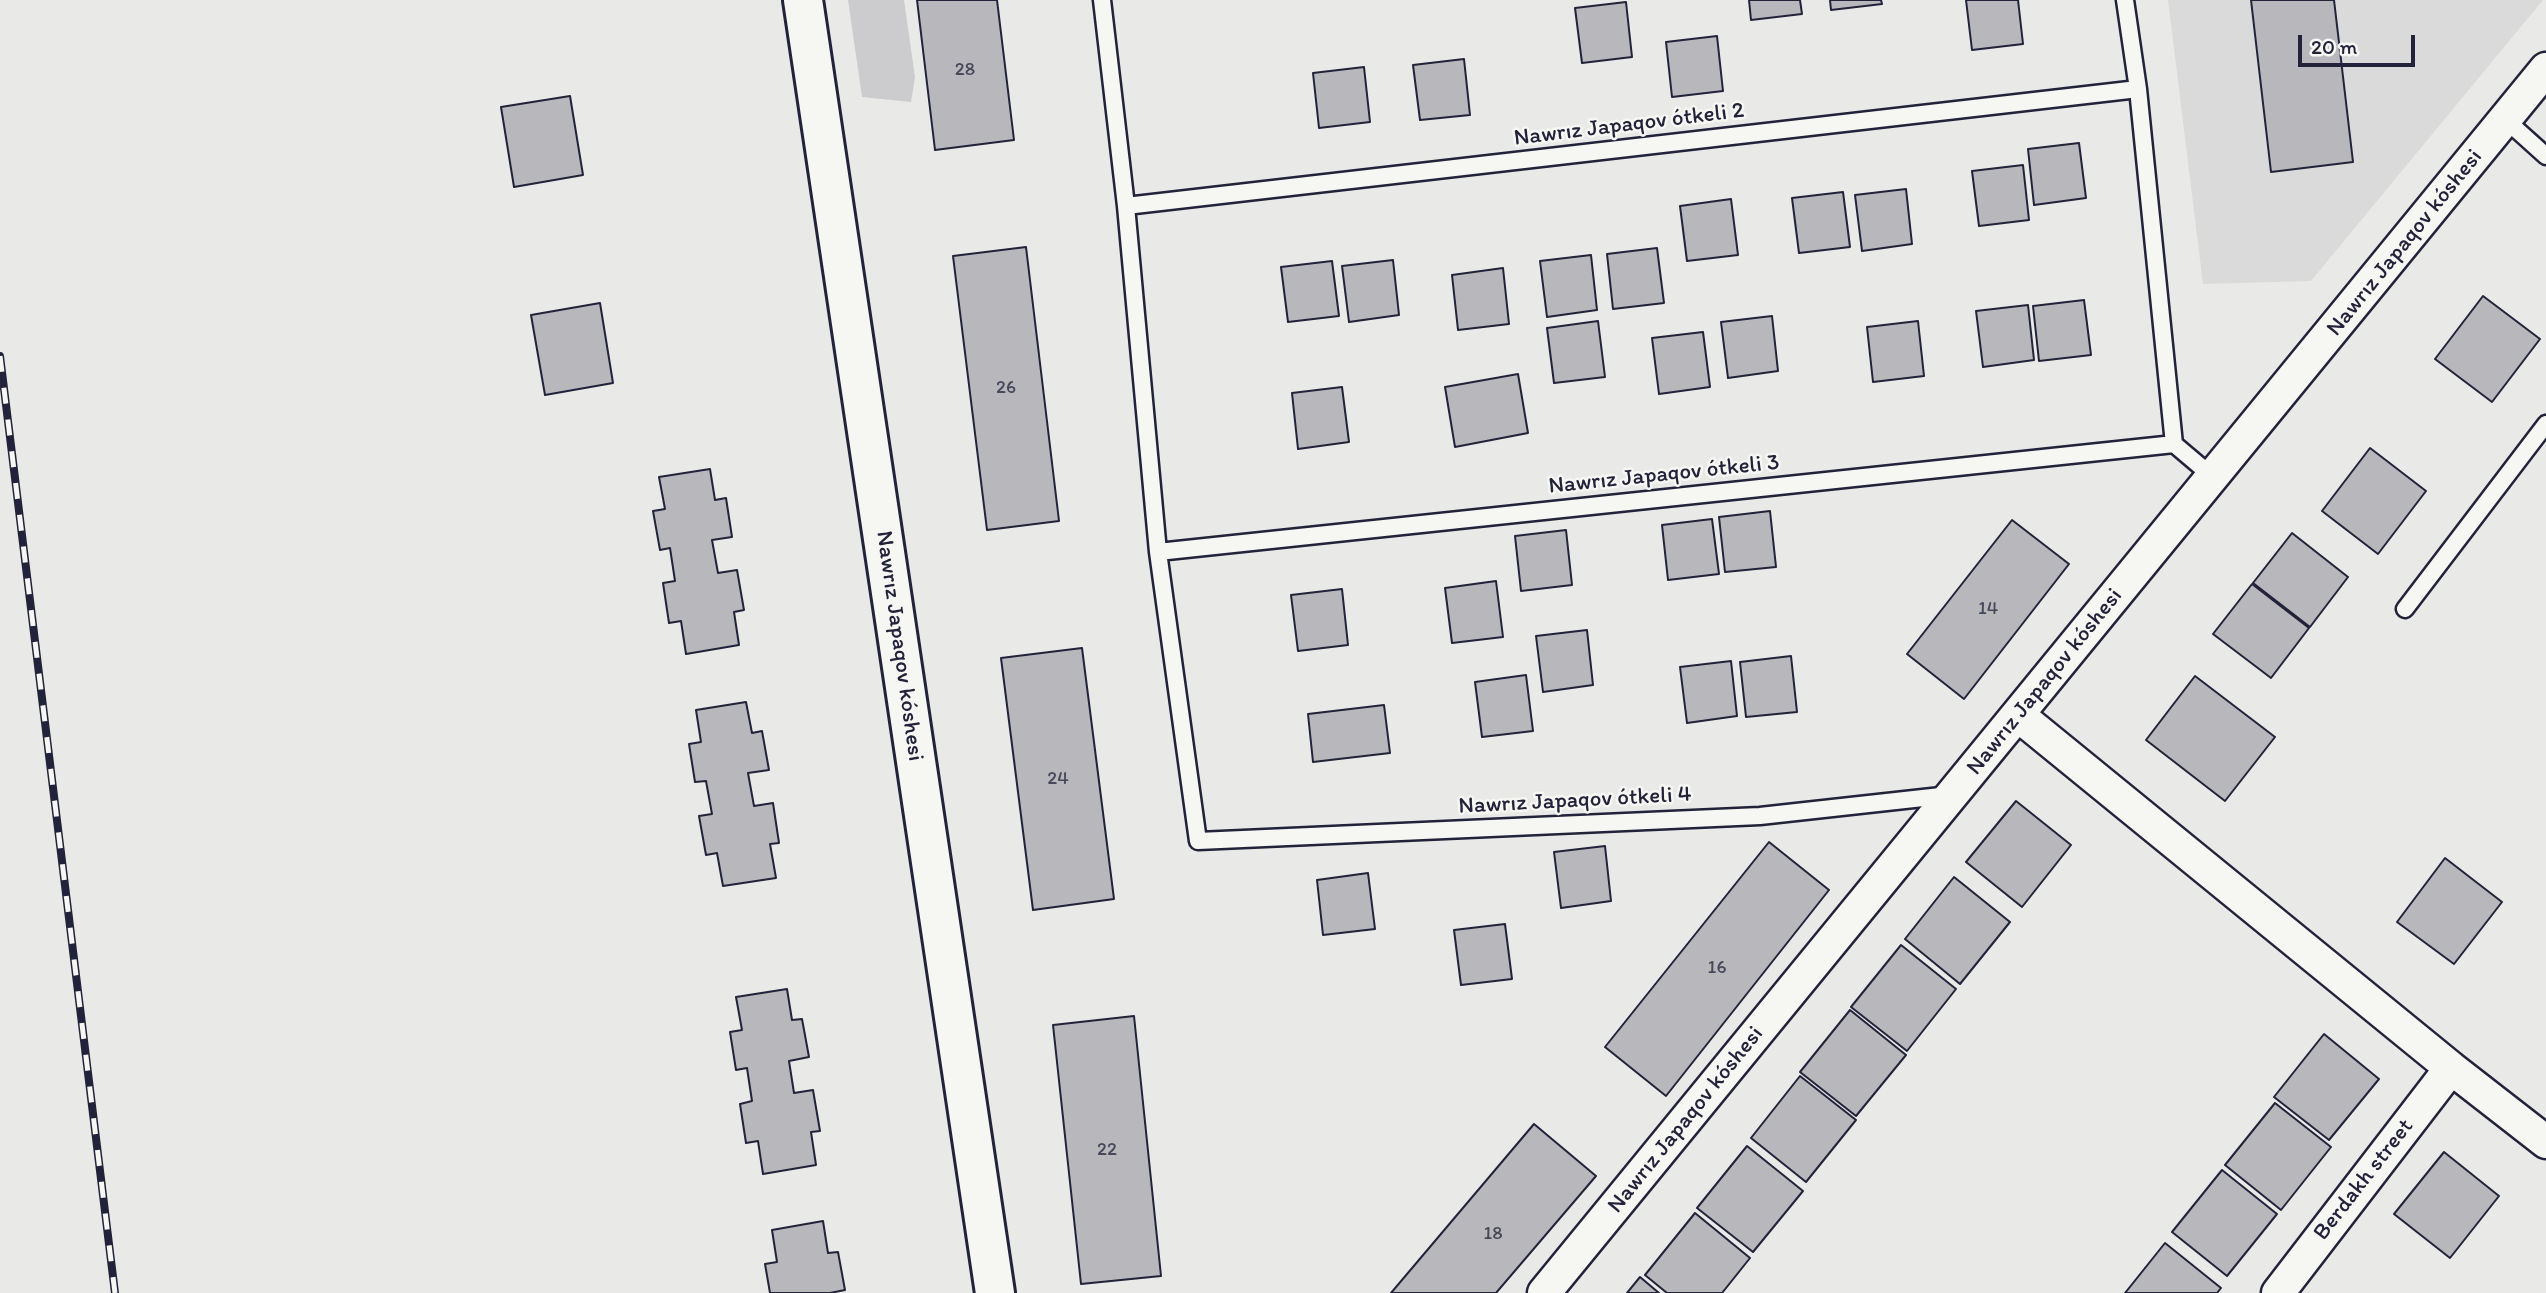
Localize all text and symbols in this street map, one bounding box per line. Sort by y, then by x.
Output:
scale bar [2301,21,2418,65]
text: 20 m [2311,34,2357,59]
house number: 28 [955,59,975,81]
street label: Nawrız Japaqov ótkeli 2 [1512,97,1746,153]
street label: Nawrız Japaqov kóshesi [2321,144,2489,342]
house number: 26 [996,377,1016,399]
street label: Nawrız Japaqov ótkeli 3 [1547,449,1781,501]
street label: Nawrız Japaqov kóshesi [869,529,929,763]
street label: Nawrız Japaqov kóshesi [1961,583,2129,781]
house number: 14 [1978,598,1998,620]
house number: 24 [1047,768,1069,790]
street label: Nawrız Japaqov ótkeli 4 [1458,781,1692,821]
house number: 16 [1708,957,1726,979]
street label: Nawrız Japaqov kóshesi [1602,1021,1770,1219]
street label: Berdakh street [2308,1114,2420,1246]
house number: 22 [1097,1139,1117,1161]
house number: 18 [1483,1223,1503,1245]

